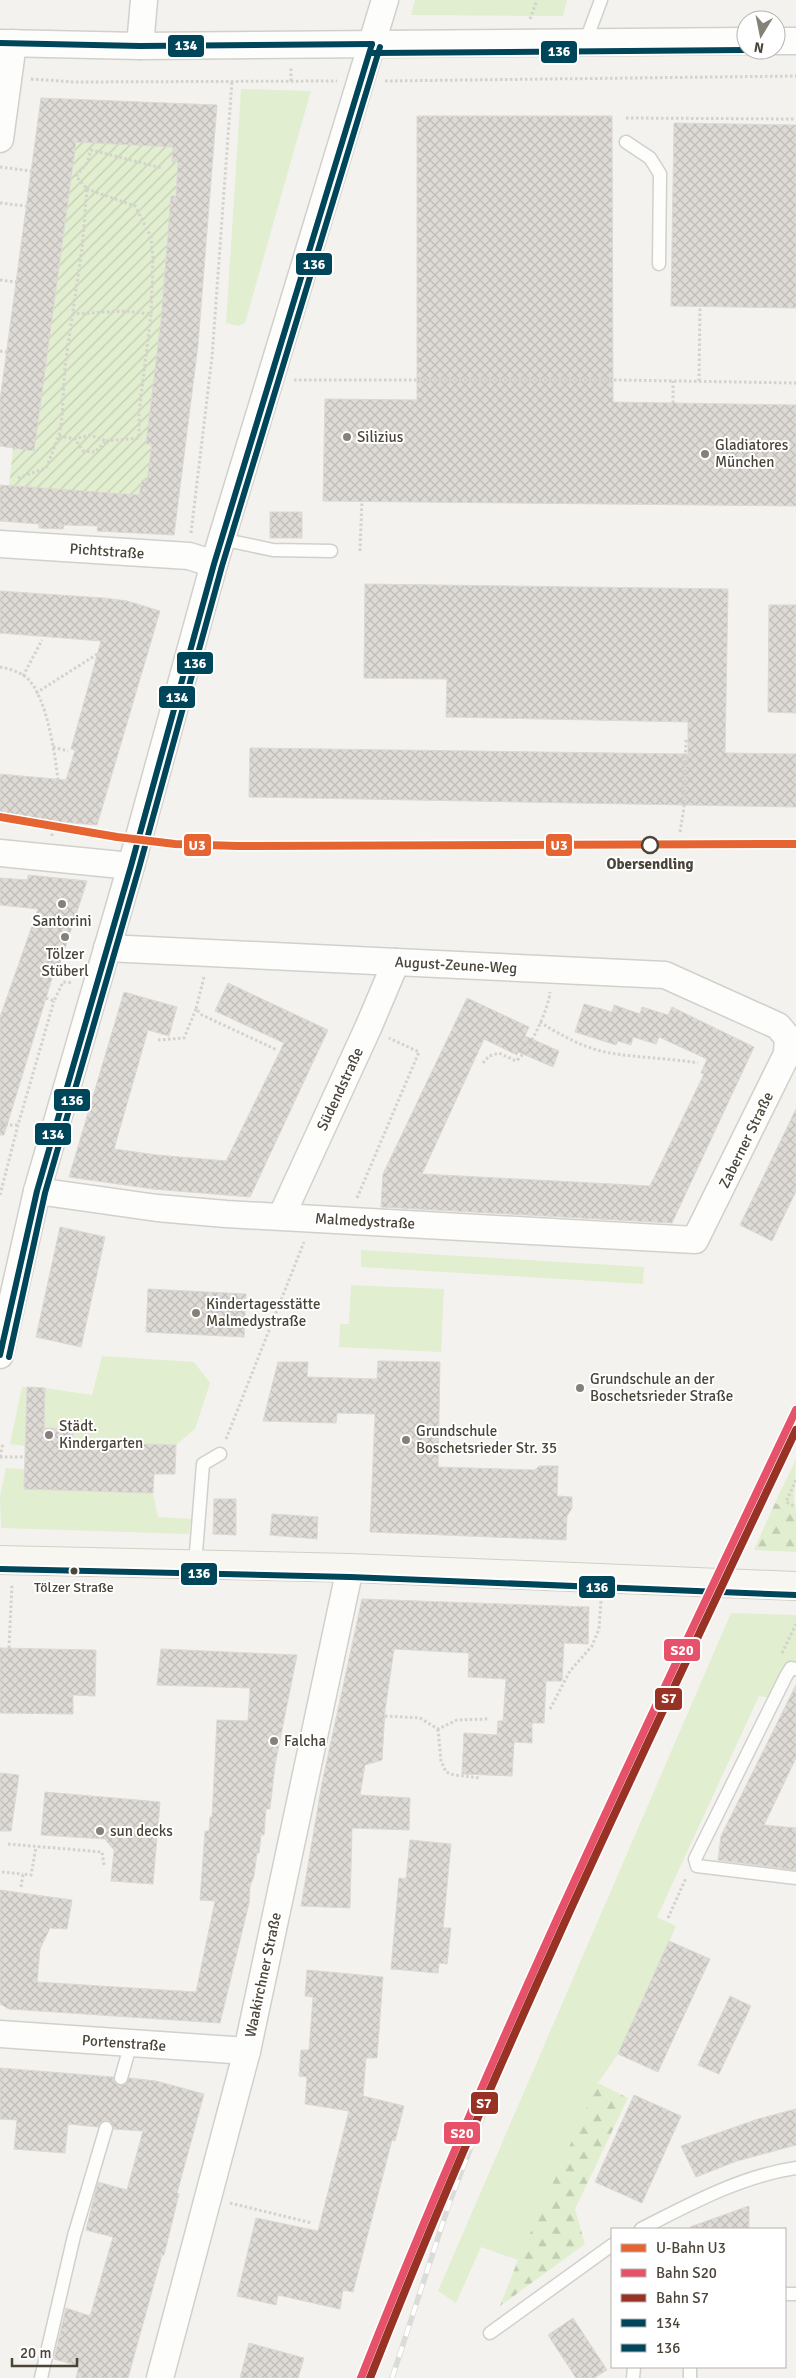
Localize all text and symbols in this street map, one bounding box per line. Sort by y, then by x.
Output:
north arrow [736,10,786,60]
line badge: 134 [167,34,205,58]
text: 134 [175,37,198,54]
text: N [753,38,765,57]
line badge: 136 [540,40,578,64]
text: 136 [548,43,571,60]
line badge: 136 [295,252,333,276]
text: 136 [303,256,326,273]
place label: Silizius [357,428,404,446]
marker: Silizius [341,431,353,443]
place label: Gladiatores München [715,436,789,471]
marker: Gladiatores München [699,448,711,460]
street label: Pichtstraße [69,539,145,563]
line badge: 136 [176,651,214,675]
text: 136 [184,655,207,672]
line badge: 134 [158,685,196,709]
text: 134 [166,689,189,706]
line badge: U3 [183,833,212,857]
line badge: U3 [545,833,573,857]
marker: Obersendling [641,836,659,854]
text: U3 [189,837,206,854]
text: U3 [551,837,568,854]
place label: Obersendling [606,855,694,873]
marker: Santorini [56,898,68,910]
place label: Santorini [32,912,92,930]
marker: Tölzer Stüberl [59,931,71,943]
place label: Tölzer Stüberl [41,945,89,980]
street label: August-Zeune-Weg [394,953,518,977]
street label: Südendstraße [313,1044,367,1134]
line badge: 136 [53,1088,91,1112]
street label: Zaberner Straße [715,1089,777,1191]
text: 136 [61,1092,84,1109]
line badge: 134 [34,1122,72,1146]
text: 134 [42,1126,65,1143]
street label: Malmedystraße [314,1209,416,1233]
place label: Kindertagesstätte Malmedystraße [206,1295,320,1330]
marker: Kindertagesstätte Malmedystraße [190,1307,202,1319]
place label: Grundschule an der Boschetsrieder Straße [590,1370,733,1405]
marker: Grundschule an der Boschetsrieder Straße [574,1382,586,1394]
place label: Städt. Kindergarten [59,1417,143,1452]
place label: Grundschule Boschetsrieder Str. 35 [416,1422,557,1457]
marker: Städt. Kindergarten [43,1429,55,1441]
marker: Grundschule Boschetsrieder Str. 35 [400,1434,412,1446]
line badge: 136 [180,1562,218,1586]
text: 136 [188,1565,211,1582]
marker: Tölzer Straße [69,1566,79,1576]
line badge: 136 [578,1575,616,1599]
place label: Tölzer Straße [34,1579,114,1596]
text: 136 [586,1579,609,1596]
line badge: S20 [663,1638,701,1662]
text: S20 [671,1642,694,1659]
line badge: S7 [654,1687,683,1711]
text: S7 [661,1690,677,1707]
place label: Falcha [284,1732,326,1750]
marker: Falcha [268,1735,280,1747]
place label: sun decks [110,1822,173,1840]
marker: sun decks [94,1825,106,1837]
street label: Waakirchner Straße [241,1911,285,2039]
street label: Portenstraße [81,2031,167,2055]
line badge: S7 [470,2091,499,2115]
text: S7 [476,2095,492,2112]
line badge: S20 [443,2121,481,2145]
text: S20 [451,2125,474,2142]
legend [611,2228,786,2368]
text: U-Bahn U3 [656,2239,726,2257]
text: Bahn S20 [656,2264,717,2282]
text: Bahn S7 [656,2289,709,2307]
text: 134 [656,2314,680,2332]
scale bar [12,2336,78,2368]
text: 136 [656,2339,680,2357]
text: 20 m [20,2344,51,2362]

